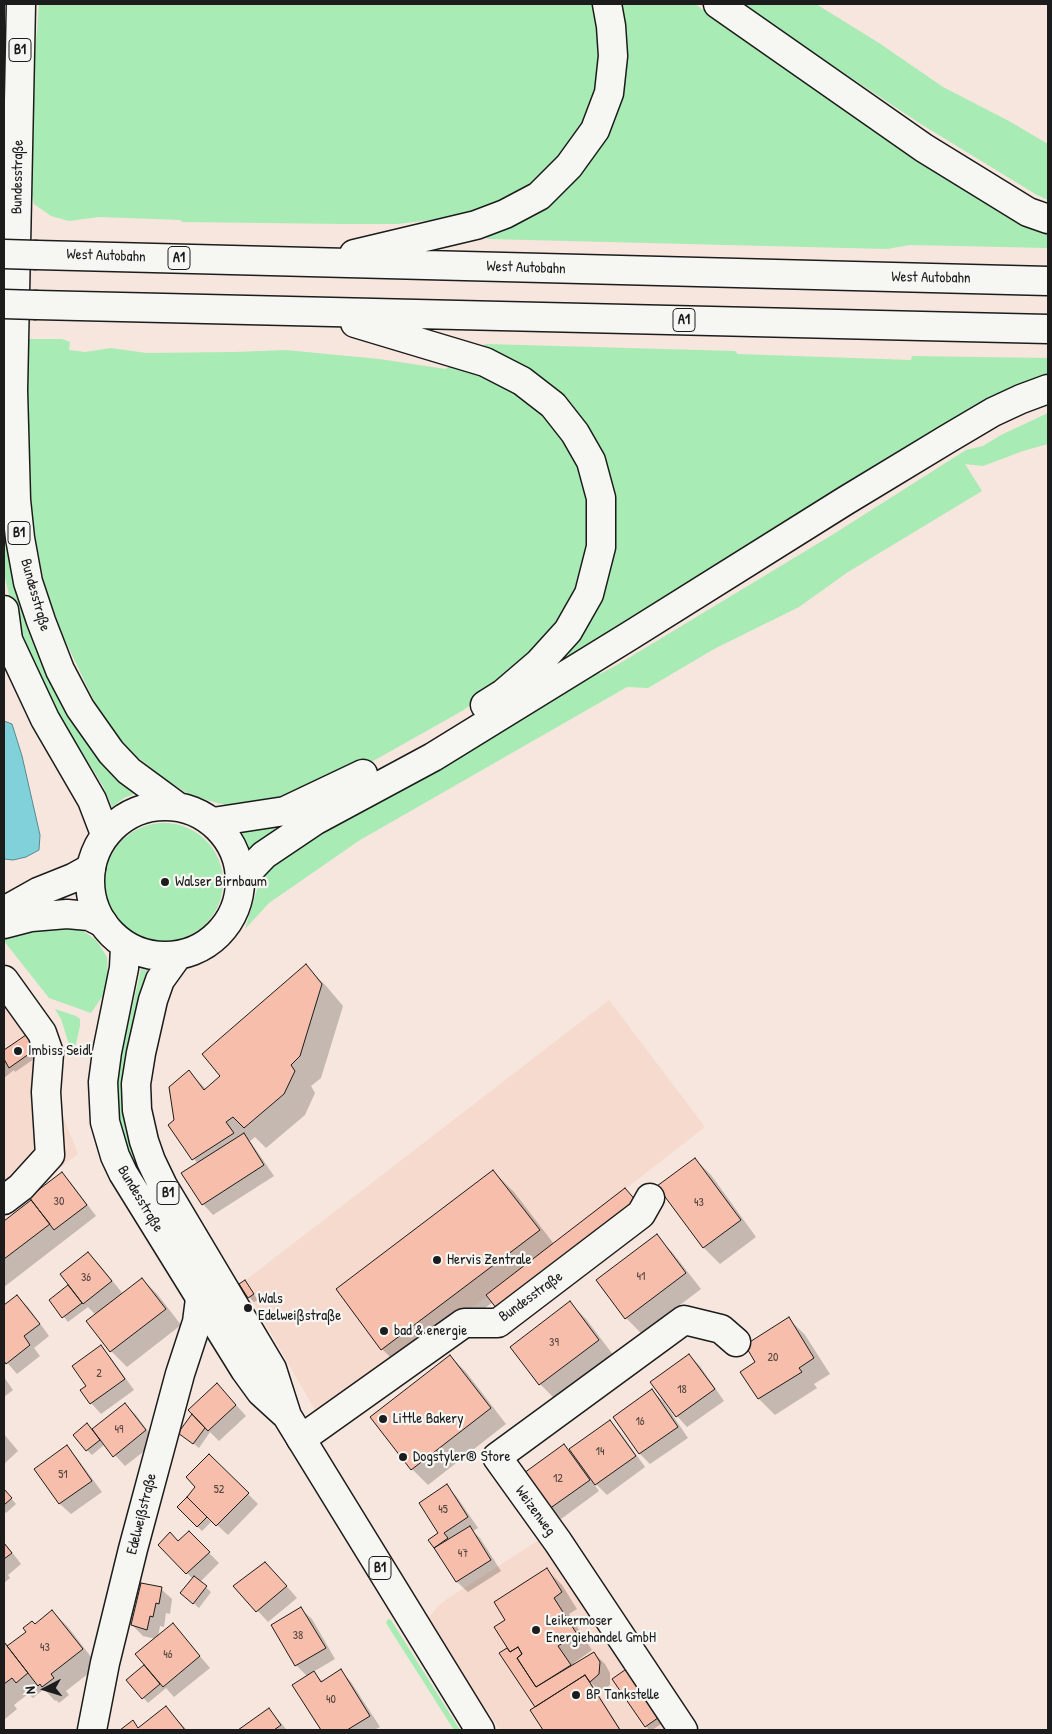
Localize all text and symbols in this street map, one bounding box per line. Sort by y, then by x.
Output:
road number: B1 [9,38,31,62]
street label: Bundesstraße [8,140,28,214]
street label: West Autobahn [66,246,146,266]
road number: A1 [168,247,190,270]
street label: West Autobahn [486,258,566,278]
street label: West Autobahn [891,268,971,288]
road number: A1 [673,308,695,332]
road number: B1 [8,522,30,544]
street label: Bundesstraße [16,557,54,633]
place label: Walser Birnbaum [175,873,267,891]
marker: Walser Birnbaum [159,876,171,888]
place label: Imbiss Seidl [28,1042,92,1060]
marker: Imbiss Seidl [12,1045,24,1057]
street label: Bundesstraße [113,1162,167,1236]
road number: B1 [157,1182,179,1204]
house number: 30 [54,1195,64,1209]
house number: 43 [694,1196,704,1210]
place label: Hervis Zentrale [447,1251,531,1269]
marker: Hervis Zentrale [431,1254,443,1266]
street label: Bundesstraße [496,1268,566,1326]
house number: 41 [637,1270,645,1284]
house number: 36 [81,1271,91,1285]
place label: Wals Edelweißstraße [258,1290,341,1325]
marker: Wals Edelweißstraße [242,1302,254,1314]
place label: bad & energie [394,1322,467,1340]
marker: bad & energie [378,1325,390,1337]
house number: 39 [549,1336,559,1350]
house number: 20 [768,1351,778,1365]
house number: 2 [96,1367,102,1381]
house number: 18 [677,1383,687,1397]
place label: Little Bakery [393,1410,463,1428]
marker: Little Bakery [377,1413,389,1425]
house number: 16 [635,1415,645,1429]
house number: 49 [115,1423,123,1437]
house number: 14 [596,1445,604,1459]
place label: Dogstyler® Store [413,1448,511,1466]
marker: Dogstyler® Store [397,1451,409,1463]
house number: 51 [58,1468,68,1482]
street label: Edelweißstraße [123,1471,161,1557]
house number: 12 [553,1472,563,1486]
house number: 52 [214,1483,224,1497]
street label: Weizenweg [511,1483,559,1539]
house number: 45 [438,1503,448,1517]
house number: 47 [458,1547,468,1561]
road number: B1 [369,1556,391,1580]
place label: Leikermoser Energiehandel GmbH [546,1612,656,1647]
marker: Leikermoser Energiehandel GmbH [530,1624,542,1636]
house number: 38 [293,1629,303,1643]
house number: 43 [40,1641,50,1655]
house number: 46 [163,1648,173,1662]
north arrow [20,1664,70,1714]
text: N [20,1686,39,1695]
place label: BP Tankstelle [586,1686,660,1704]
marker: BP Tankstelle [570,1689,582,1701]
house number: 40 [326,1693,336,1707]

